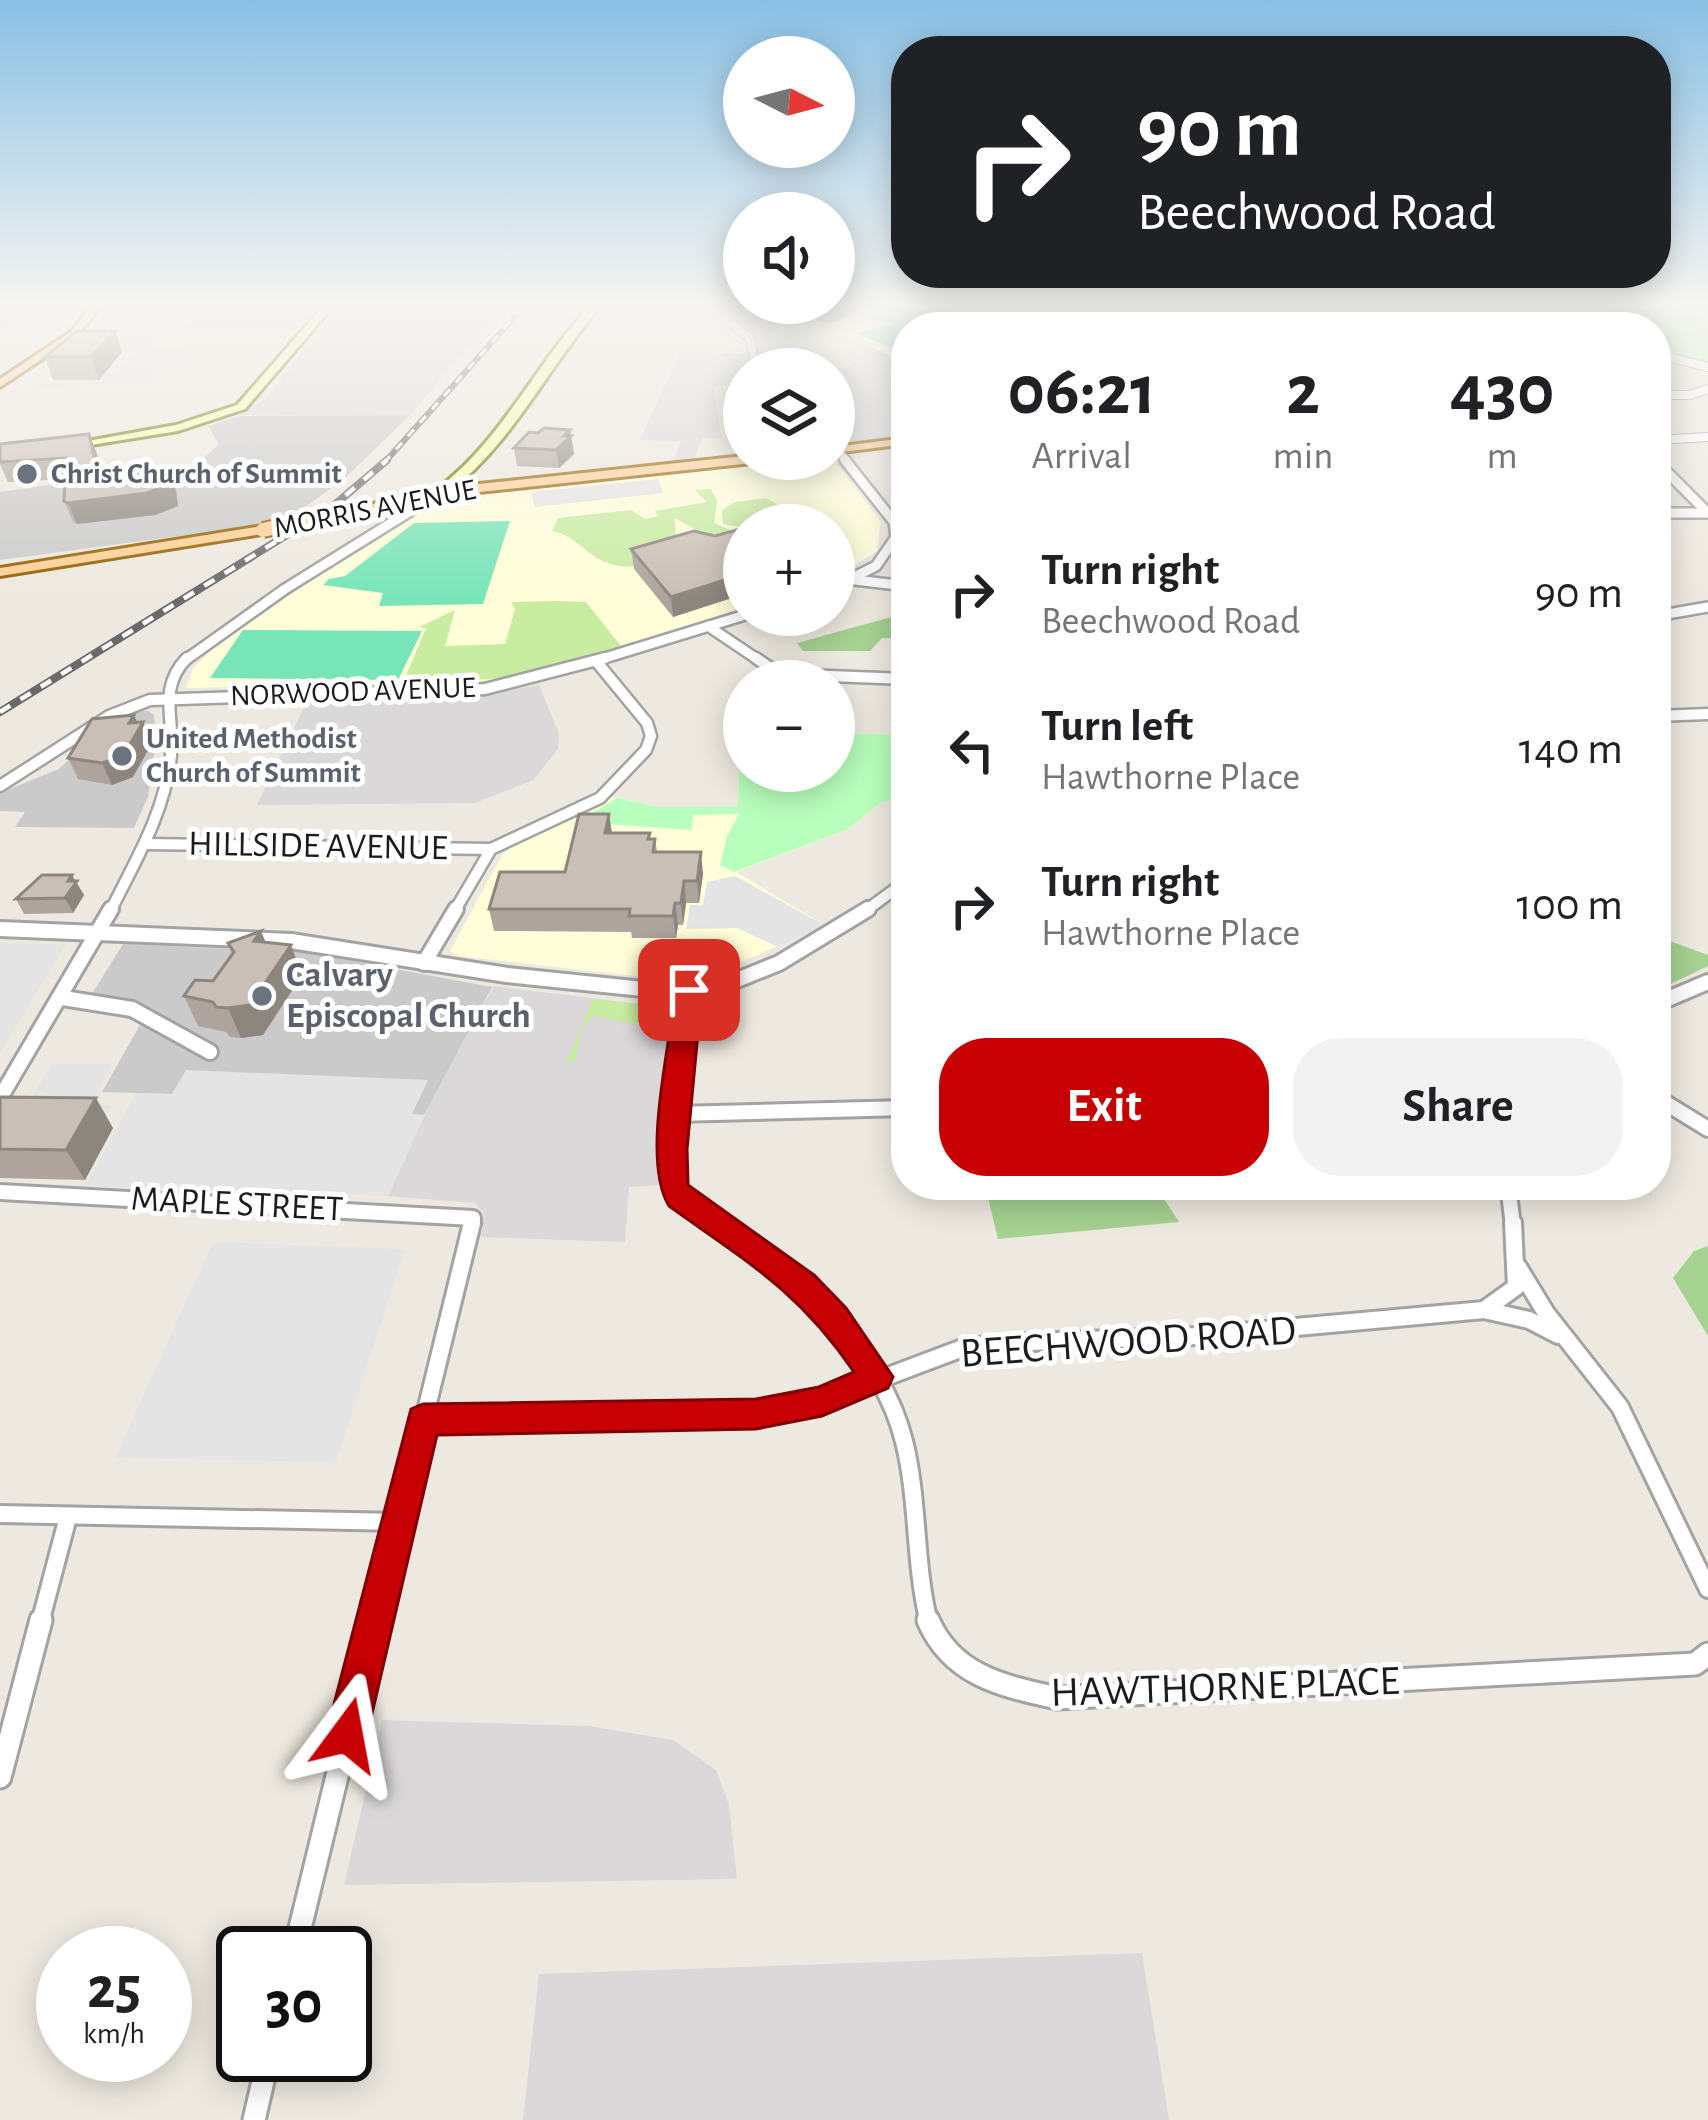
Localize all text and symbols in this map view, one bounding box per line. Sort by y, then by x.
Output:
north arrow [723,36,855,168]
map controls [723,36,855,792]
icon: right [939,84,1095,240]
text: 90 m [1137,88,1302,172]
text: Beechwood Road [1137,186,1496,240]
button: sound [723,192,855,324]
button: layers [723,348,855,480]
text: 06:21 [1007,355,1156,427]
text: 2 [1286,355,1320,427]
text: 430 [1450,355,1555,427]
text: Arrival [1032,437,1132,476]
text: min [1273,437,1333,476]
text: m [1487,437,1518,476]
place label: Christ Church of Summit [51,459,342,489]
marker: Christ Church of Summit [14,461,40,487]
street label: MORRIS AVENUE [272,475,478,543]
button: + [723,504,855,636]
text: Turn right [1041,548,1219,593]
icon: right [939,561,1005,627]
text: 90 m [1535,571,1623,616]
text: Beechwood Road [1041,602,1300,641]
button: − [723,660,855,792]
street label: NORWOOD AVENUE [230,673,476,711]
text: Turn left [1041,704,1193,749]
icon: left [939,717,1005,783]
place label: United Methodist Church of Summit [146,724,361,788]
text: 140 m [1519,727,1623,772]
marker: United Methodist Church of Summit [109,743,135,769]
text: Hawthorne Place [1041,758,1300,797]
street label: HILLSIDE AVENUE [188,826,448,866]
text: Turn right [1041,860,1219,905]
icon: right [939,873,1005,939]
text: 100 m [1517,883,1623,928]
text: Hawthorne Place [1041,914,1300,953]
pin [638,939,740,1041]
place label: Calvary Episcopal Church [286,957,531,1034]
icon: arrive [656,957,722,1023]
marker: Calvary Episcopal Church [249,983,275,1009]
button: Exit [939,1038,1269,1176]
button: Share [1293,1038,1623,1176]
street label: MAPLE STREET [130,1180,344,1228]
street label: BEECHWOOD ROAD [959,1309,1297,1375]
street label: HAWTHORNE PLACE [1050,1660,1400,1714]
position arrow [284,1672,410,1798]
speed limit sign: 30 [216,1926,372,2082]
text: 25 [87,1959,141,2019]
text: km/h [83,2019,145,2049]

